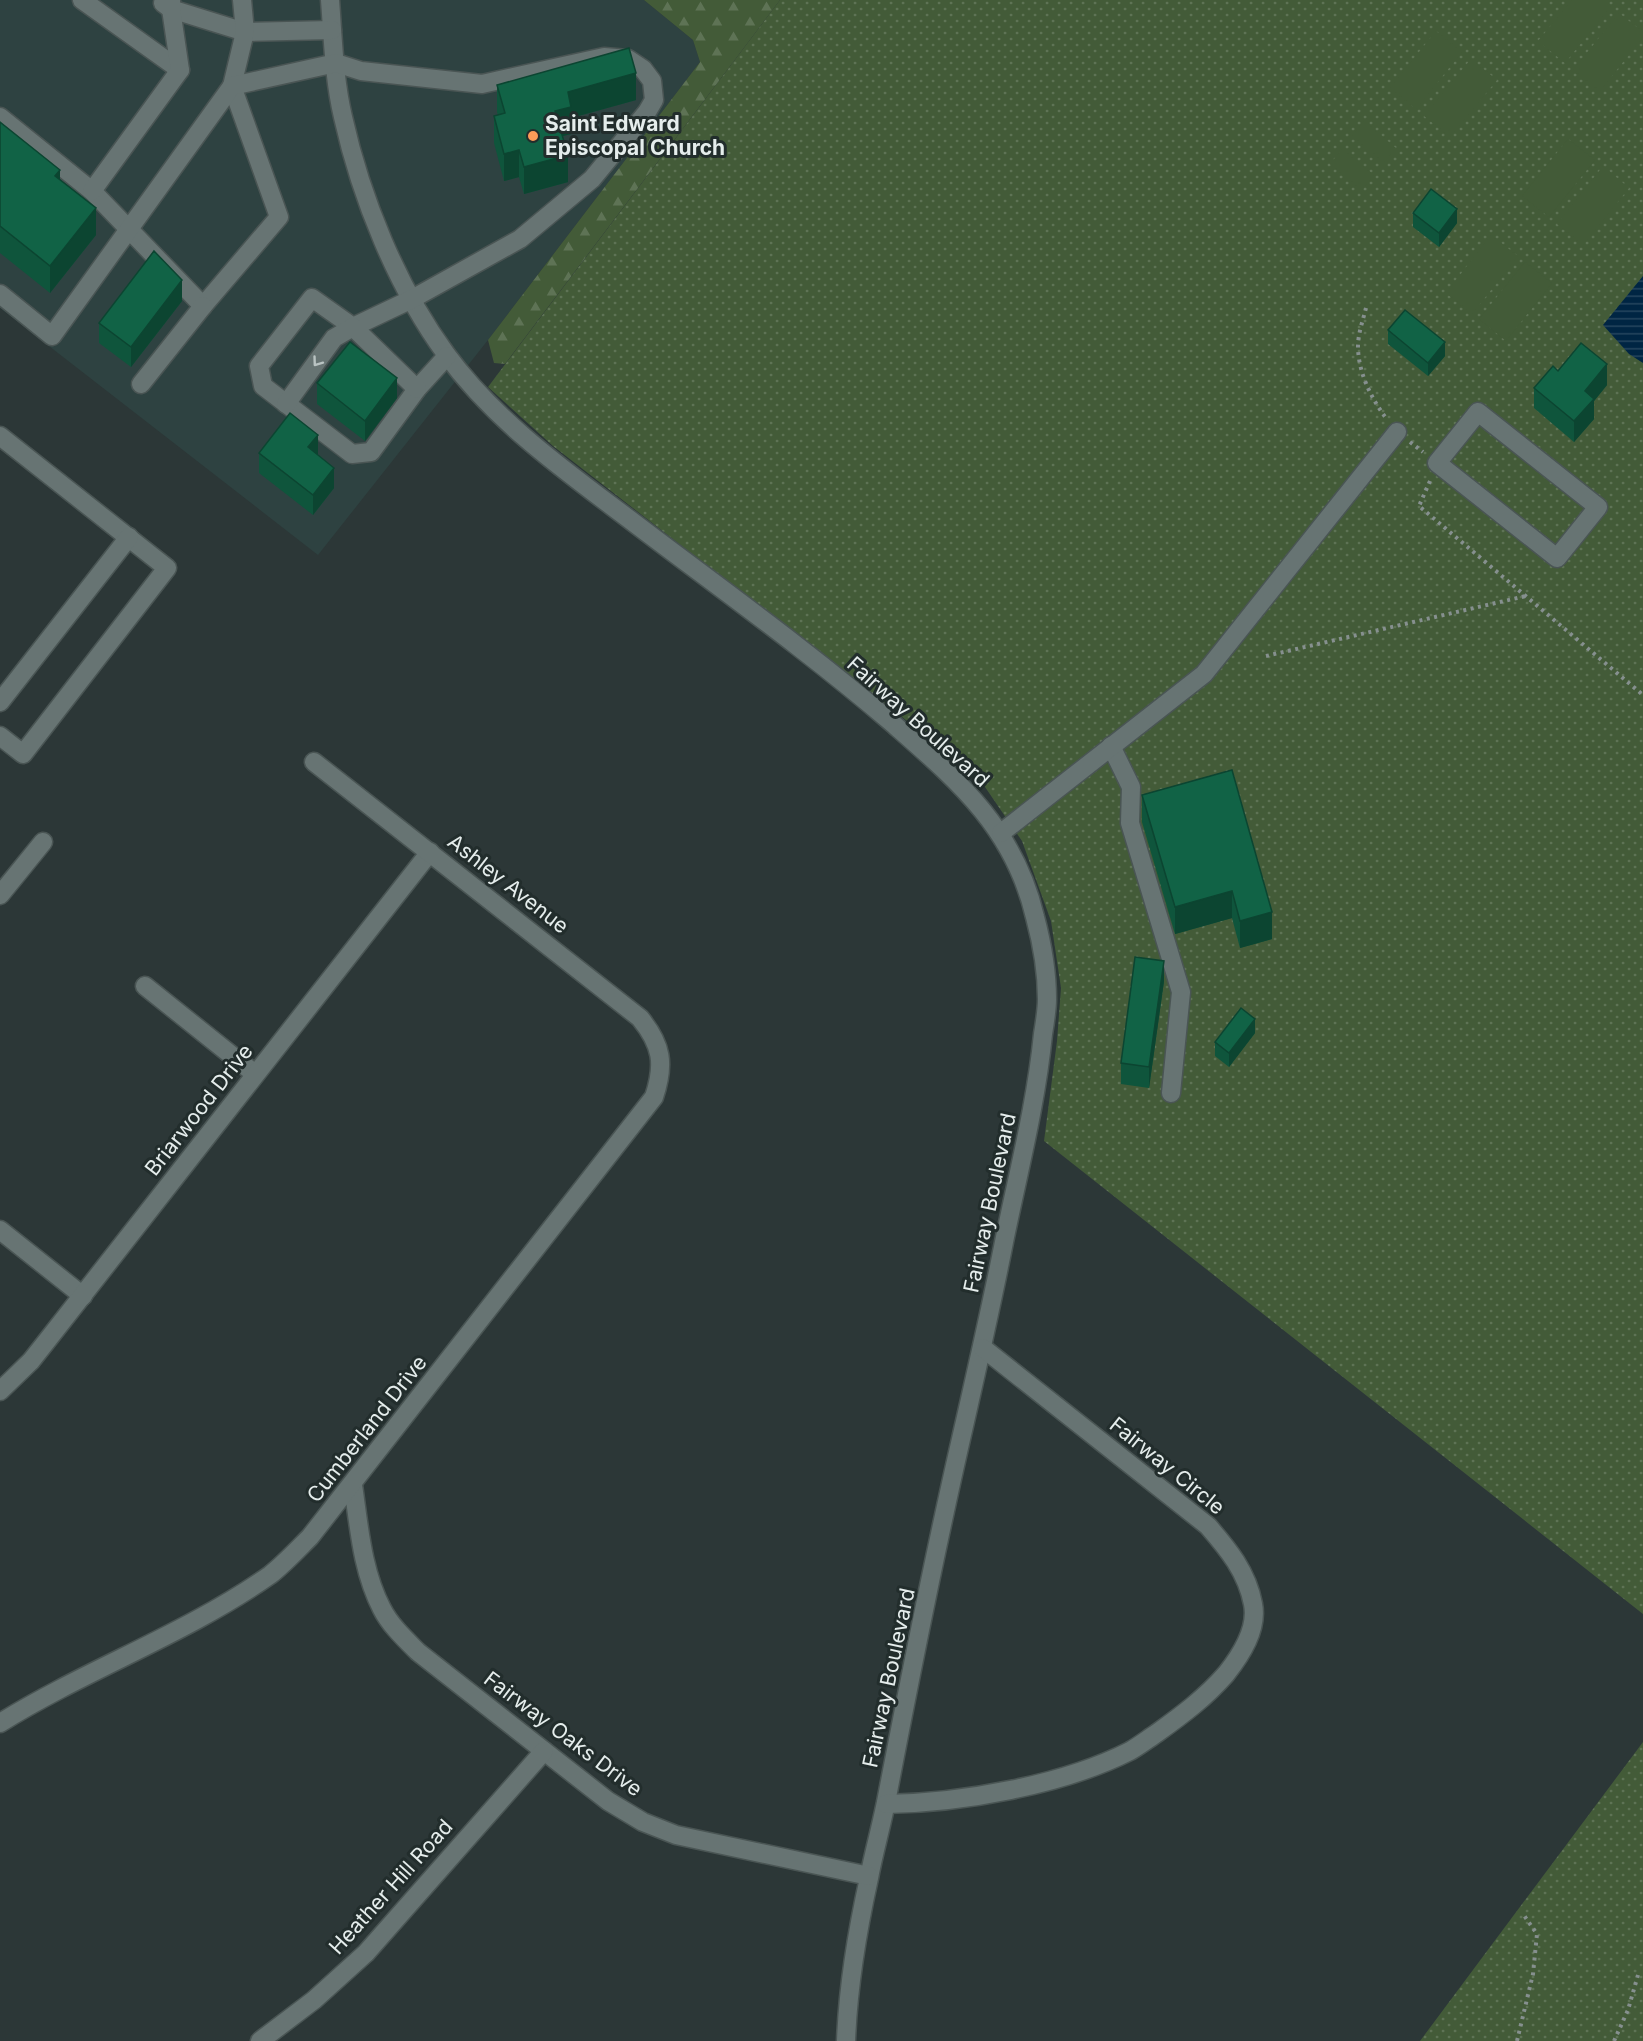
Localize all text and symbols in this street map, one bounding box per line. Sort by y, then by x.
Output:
place label: Saint Edward Episcopal Church [545,111,725,160]
marker: Saint Edward Episcopal Church [526,129,540,143]
one-way arrow [313,356,324,367]
street label: Fairway Boulevard [842,651,995,792]
street label: Ashley Avenue [443,829,574,939]
street label: Briarwood Drive [140,1039,258,1180]
street label: Fairway Boulevard [958,1111,1021,1295]
street label: Cumberland Drive [301,1350,432,1507]
street label: Fairway Circle [1105,1412,1230,1520]
street label: Fairway Boulevard [857,1586,920,1770]
street label: Fairway Oaks Drive [479,1666,647,1801]
street label: Heather Hill Road [324,1814,458,1959]

